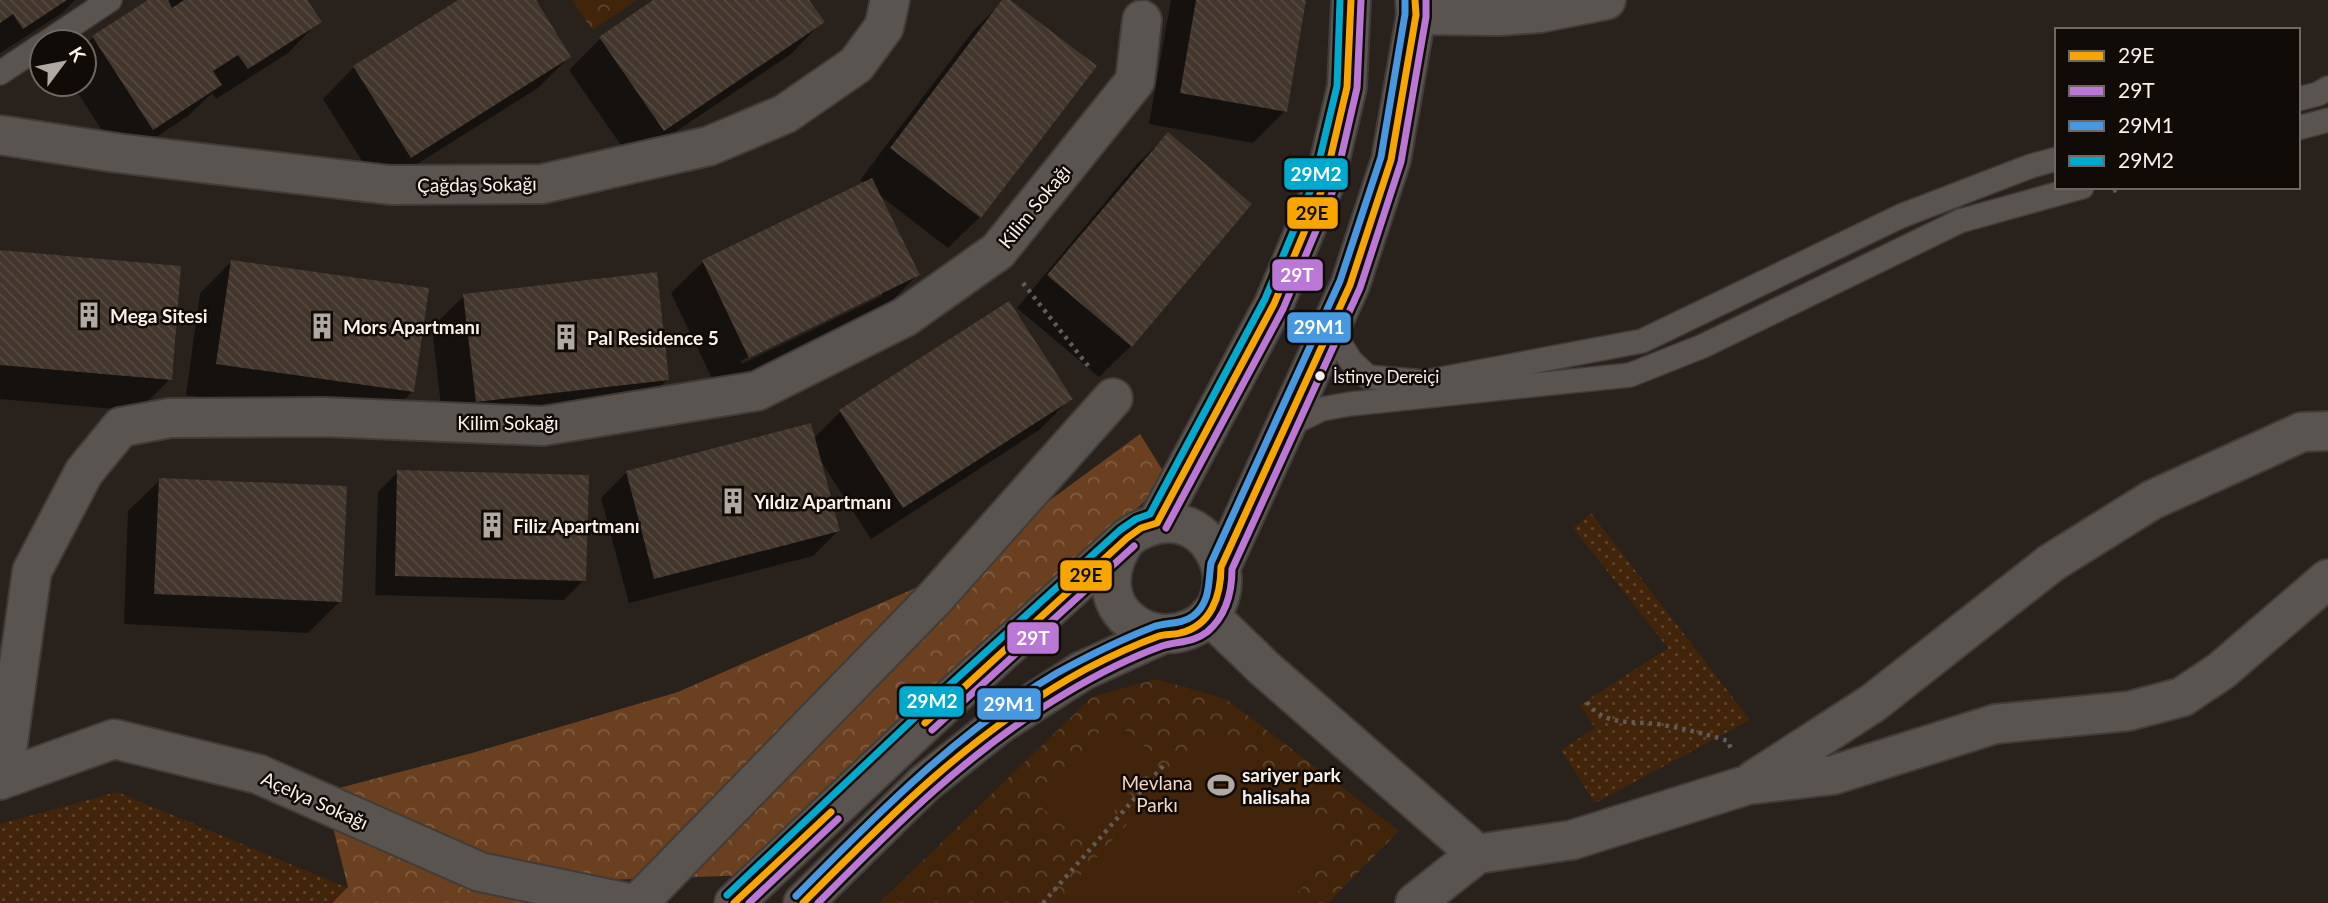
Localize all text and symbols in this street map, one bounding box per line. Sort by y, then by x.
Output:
north arrow [28,28,98,98]
legend [2055,28,2300,189]
text: K [65,42,92,66]
text: 29E [2118,42,2155,67]
text: 29T [2118,77,2155,102]
text: 29M1 [2118,112,2174,137]
text: 29M2 [2118,147,2174,172]
line badge: 29M2 [1283,157,1349,191]
street label: Kilim Sokağı [993,159,1075,253]
text: 29M2 [1290,162,1342,185]
street label: Çağdaş Sokağı [417,171,537,197]
line badge: 29E [1286,196,1339,230]
text: 29E [1296,201,1329,224]
line badge: 29T [1271,258,1324,292]
text: 29T [1280,263,1314,286]
building icon: Mega Sitesi [74,300,104,330]
place label: Mega Sitesi [110,304,208,327]
building icon: Mors Apartmanı [307,311,337,341]
line badge: 29M1 [1286,311,1352,344]
place label: Mors Apartmanı [343,315,480,338]
text: 29M1 [1293,315,1345,338]
building icon: Pal Residence 5 [551,322,581,352]
place label: Pal Residence 5 [587,326,719,349]
place label: İstinye Dereiçi [1333,366,1439,387]
marker: İstinye Dereiçi [1313,369,1327,383]
street label: Kilim Sokağı [457,411,559,434]
building icon: Yıldız Apartmanı [718,486,748,516]
place label: Yıldız Apartmanı [753,490,891,513]
building icon: Filiz Apartmanı [477,510,507,540]
place label: Filiz Apartmanı [513,514,640,537]
line badge: 29E [1059,559,1113,592]
text: 29E [1070,563,1103,586]
line badge: 29T [1006,621,1060,655]
text: 29T [1016,626,1050,649]
line badge: 29M2 [898,685,965,718]
line badge: 29M1 [976,687,1042,721]
text: 29M2 [906,689,958,712]
text: 29M1 [983,692,1035,715]
place label: sariyer park halisaha [1242,763,1342,808]
street label: Açelya Sokağı [258,766,372,834]
sports icon: sariyer park halisaha [1206,770,1236,800]
park label: Mevlana Parkı [1122,771,1192,816]

